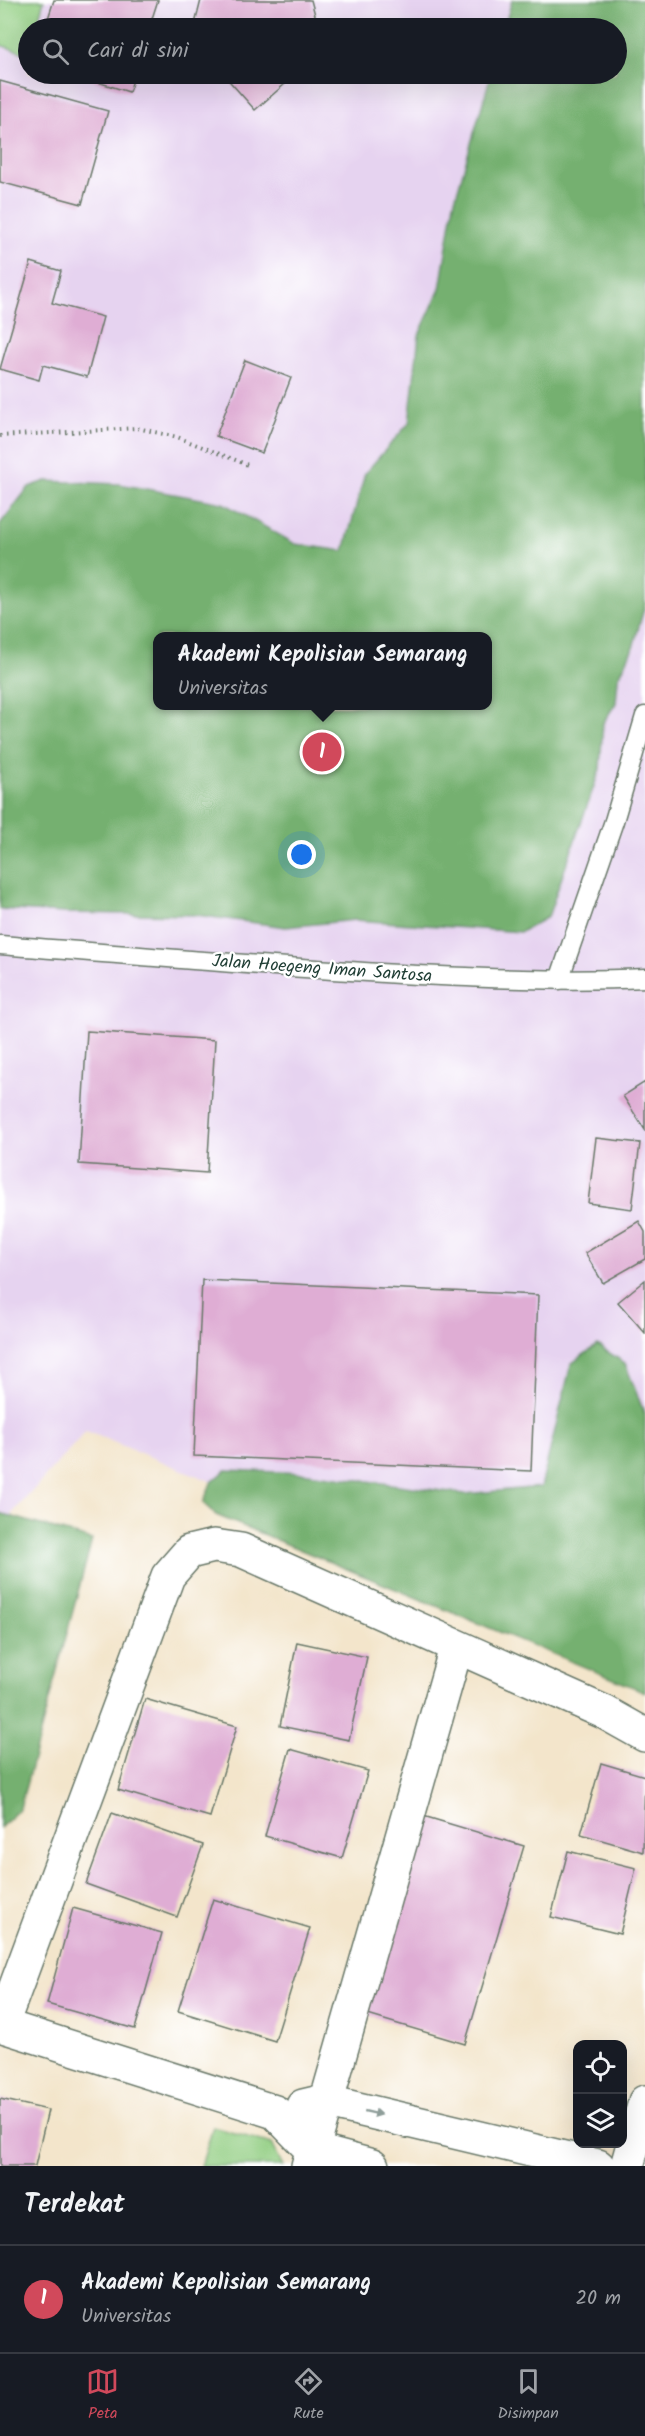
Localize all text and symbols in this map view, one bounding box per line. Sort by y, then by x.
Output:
search box [18,18,627,84]
text: Cari di sini [87,34,188,69]
icon: search [39,35,72,68]
popup [153,632,492,710]
text: Akademi Kepolisian Semarang [177,638,468,673]
text: Universitas [177,673,268,705]
pin: 1 [302,730,342,774]
your location [287,840,316,869]
street label: Jalan Hoegeng Iman Santosa [211,947,433,992]
map controls [573,2040,627,2148]
button: locate [573,2040,627,2094]
button: layers [573,2094,627,2148]
one-way arrow [363,2108,382,2118]
text: Terdekat [24,2184,125,2226]
text: Akademi Kepolisian Semarang [81,2266,371,2301]
text: 1 [40,2283,47,2315]
text: 20 m [575,2283,621,2315]
text: Universitas [81,2301,171,2333]
tab: Peta [86,2365,119,2426]
tab: Rute [292,2365,325,2426]
tab: Disimpan [498,2365,559,2426]

